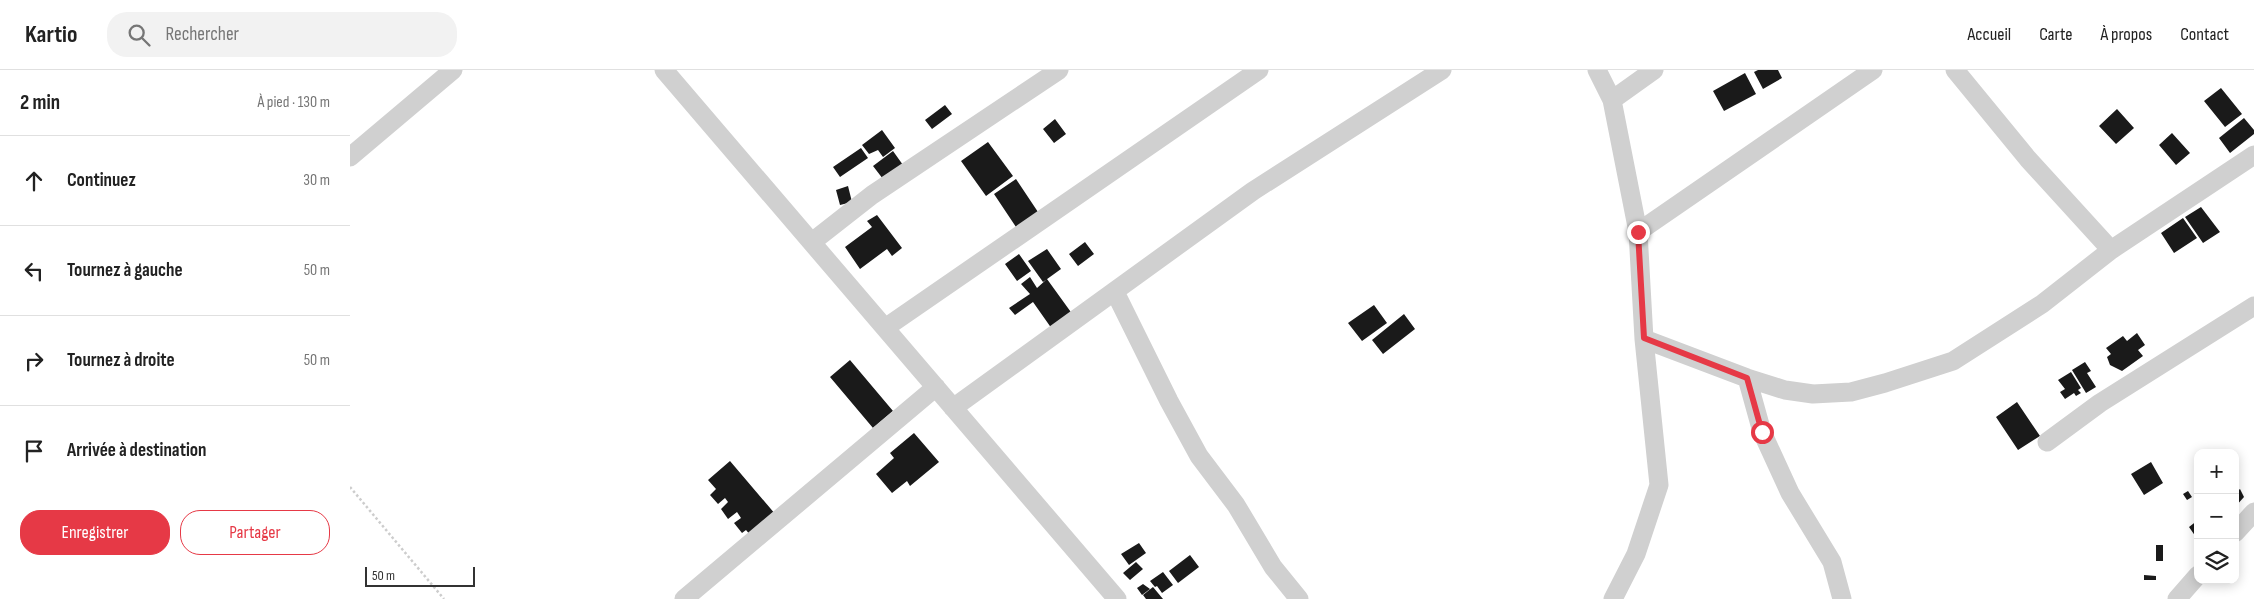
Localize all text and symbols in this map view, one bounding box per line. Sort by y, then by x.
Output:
search box [107,12,457,57]
text: Kartio [25,20,77,49]
icon: search [125,21,153,49]
text: Rechercher [165,23,239,46]
text: Accueil [1967,24,2011,45]
text: Carte [2039,24,2072,45]
text: À propos [2100,24,2152,45]
text: Contact [2180,24,2229,45]
text: 2 min [20,90,60,115]
text: À pied · 130 m [257,93,330,112]
icon: ahead [20,167,48,195]
text: Continuez [67,169,136,192]
text: 30 m [303,171,330,190]
route end [1627,221,1650,244]
icon: left [20,257,48,285]
text: Tournez à gauche [67,259,183,282]
text: 50 m [304,261,330,280]
icon: right [20,347,48,375]
text: Tournez à droite [67,349,175,372]
text: 50 m [304,351,330,370]
route start [1751,421,1774,444]
icon: arrive [20,437,48,465]
text: Arrivée à destination [67,439,207,462]
map controls [2194,449,2239,584]
button: + [2194,449,2239,494]
button: − [2194,494,2239,539]
button: Enregistrer [20,510,170,555]
button: Partager [180,510,330,555]
button: layers [2194,539,2239,584]
scale bar [365,564,475,587]
text: 50 m [372,567,395,584]

